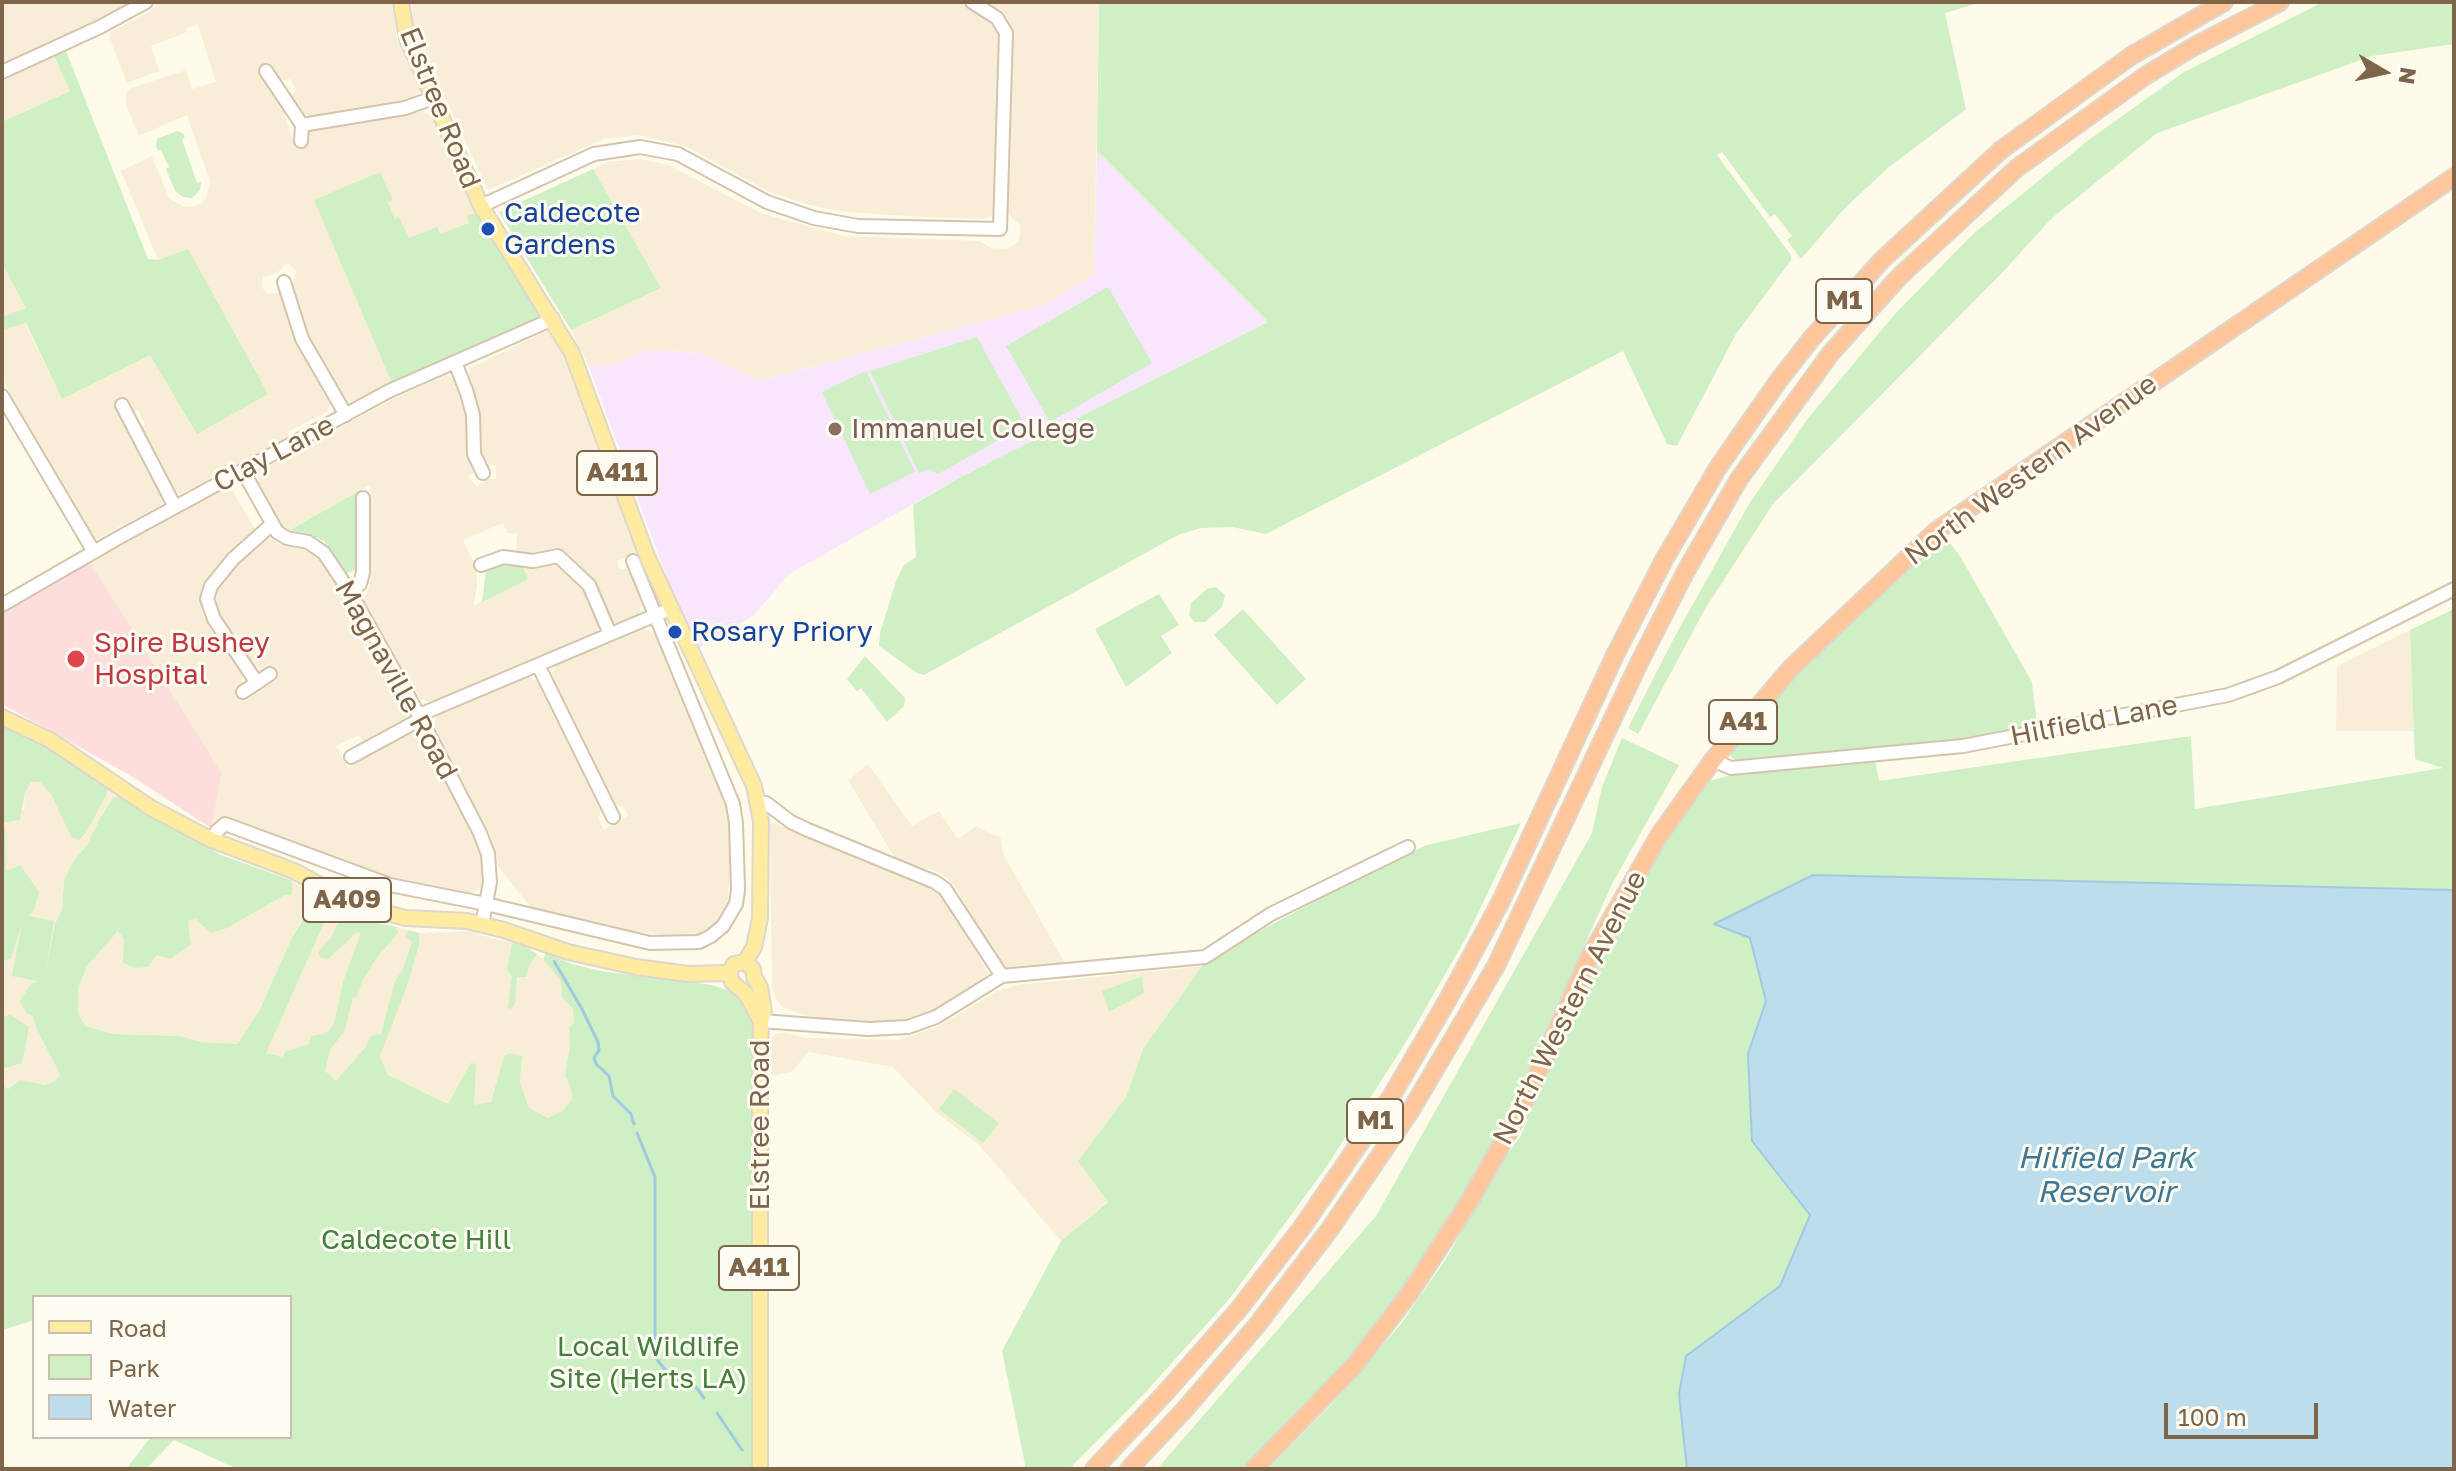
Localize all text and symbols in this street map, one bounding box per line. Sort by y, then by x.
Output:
street label: Elstree Road [392,23,488,193]
north arrow [2344,32,2424,112]
text: N [2394,65,2423,86]
place label: Caldecote Gardens [504,196,640,262]
marker: Caldecote Gardens [479,220,497,238]
road number: M1 [1816,279,1872,323]
street label: North Western Avenue [1898,367,2164,573]
street label: Clay Lane [208,408,340,500]
place label: Immanuel College [851,412,1095,446]
marker: Immanuel College [826,420,844,438]
road number: A411 [577,451,657,495]
street label: Magnaville Road [327,575,465,785]
place label: Rosary Priory [691,615,873,649]
marker: Rosary Priory [666,623,684,641]
place label: Spire Bushey Hospital [94,626,270,692]
marker: Spire Bushey Hospital [65,648,87,670]
street label: Hilfield Lane [2008,688,2180,754]
road number: A41 [1709,700,1777,744]
street label: North Western Avenue [1486,865,1654,1151]
road number: A409 [303,878,391,922]
street label: Elstree Road [743,1040,777,1210]
road number: M1 [1347,1099,1403,1143]
water label: Hilfield Park Reservoir [2018,1140,2194,1210]
park label: Caldecote Hill [321,1223,511,1257]
road number: A411 [719,1246,799,1290]
legend [32,1295,292,1439]
text: Road [108,1313,167,1342]
park label: Local Wildlife Site (Herts LA) [549,1330,747,1396]
text: Park [108,1353,160,1382]
scale bar [2168,1387,2322,1437]
text: Water [108,1393,176,1422]
text: 100 m [2178,1402,2247,1431]

